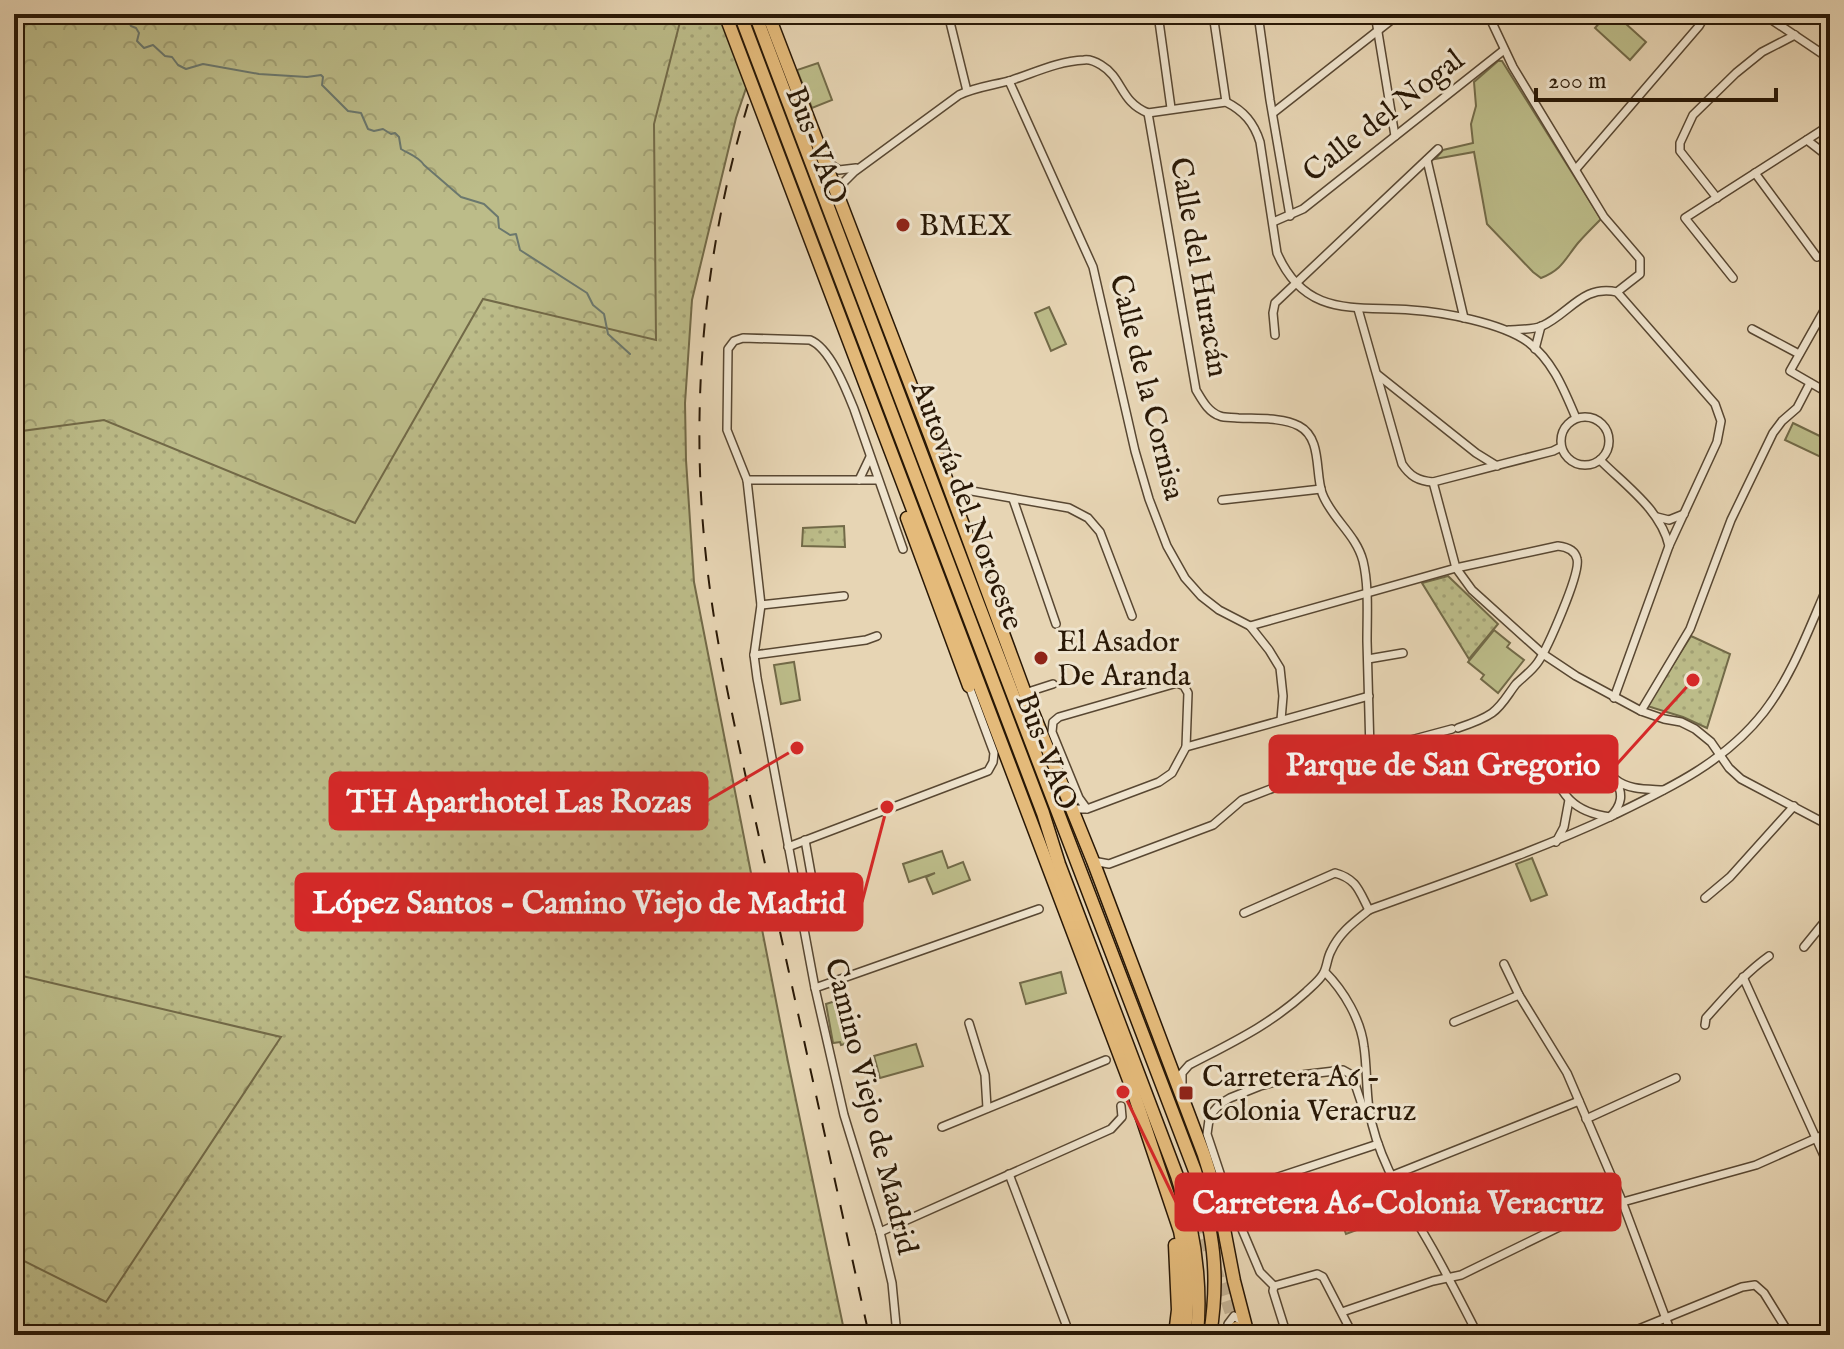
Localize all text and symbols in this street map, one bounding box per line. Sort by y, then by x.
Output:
street label: Calle del Nogal [1296,41,1473,191]
scale bar [1536,52,1776,102]
text: 200 m [1548,66,1607,97]
street label: Bus-VAO [775,82,855,210]
street label: Calle del Huracán [1160,155,1236,380]
place label: BMEX [919,208,1012,246]
marker: BMEX [894,216,912,234]
street label: Calle de la Cornisa [1100,271,1192,504]
street label: Autovía del Noroeste [901,375,1031,636]
place label: El Asador De Aranda [1057,624,1191,696]
marker: El Asador De Aranda [1032,649,1050,667]
street label: Bus-VAO [1005,688,1085,816]
callout: Parque de San Gregorio [1270,736,1617,792]
text: Parque de San Gregorio [1286,746,1600,787]
callout: TH Aparthotel Las Rozas [330,773,707,829]
text: TH Aparthotel Las Rozas [345,783,692,824]
callout: López Santos - Camino Viejo de Madrid [296,874,862,930]
text: López Santos - Camino Viejo de Madrid [312,884,847,925]
street label: Camino Viejo de Madrid [815,954,925,1259]
place label: Carretera A6 - Colonia Veracruz [1202,1059,1416,1131]
marker: Carretera A6 - Colonia Veracruz [1177,1084,1195,1102]
callout: Carretera A6-Colonia Veracruz [1176,1174,1620,1230]
text: Carretera A6-Colonia Veracruz [1192,1184,1604,1225]

